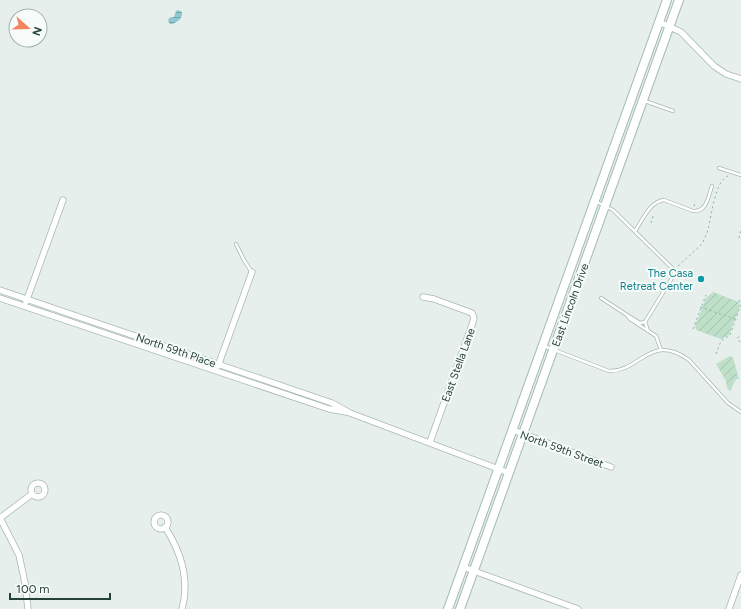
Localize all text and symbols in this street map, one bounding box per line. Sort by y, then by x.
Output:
north arrow [8,8,48,48]
text: N [29,25,44,37]
street label: East Lincoln Drive [549,262,592,349]
place label: The Casa Retreat Center [620,267,693,293]
marker: The Casa Retreat Center [696,274,706,284]
street label: East Stella Lane [439,326,478,404]
street label: North 59th Place [134,331,217,370]
street label: North 59th Street [518,428,605,471]
scale bar [10,575,110,601]
text: 100 m [16,582,50,596]

